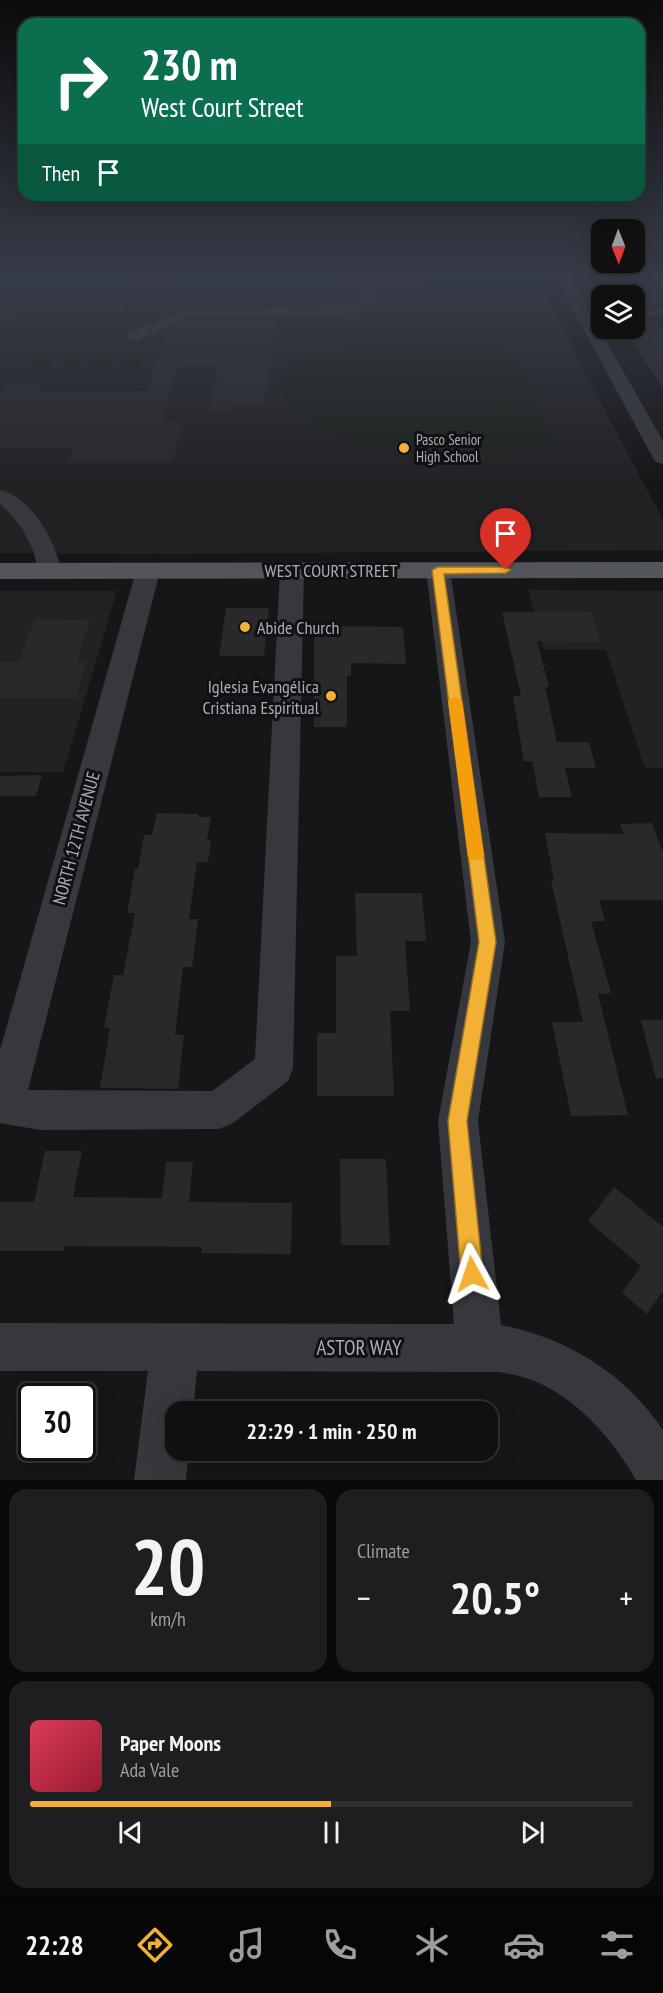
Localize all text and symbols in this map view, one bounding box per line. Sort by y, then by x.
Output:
text: 230 m [141,37,238,92]
icon: right [42,42,120,120]
text: West Court Street [141,90,304,124]
icon: arrive [92,156,125,189]
text: Then [42,159,80,187]
north arrow [591,219,645,273]
map controls [591,219,645,339]
button: layers [591,285,645,339]
place label: Pasco Senior High School [416,430,482,466]
marker: Pasco Senior High School [397,441,411,455]
pin [480,508,531,570]
icon: arrive [489,517,522,550]
street label: WEST COURT STREET [265,559,397,582]
place label: Abide Church [257,616,340,639]
marker: Abide Church [238,620,252,634]
place label: Iglesia Evangélica Cristiana Espiritual [203,675,320,719]
marker: Iglesia Evangélica Cristiana Espiritual [324,689,338,703]
street label: NORTH 12TH AVENUE [47,769,105,907]
position arrow [440,1242,504,1306]
street label: ASTOR WAY [316,1334,402,1361]
speed limit sign: 30 [18,1383,96,1461]
text: 22:29 · 1 min · 250 m [246,1417,417,1445]
text: 20 [131,1516,205,1617]
text: Climate [357,1538,410,1564]
text: 20.5° [450,1568,540,1626]
text: − [357,1576,371,1619]
text: + [619,1576,633,1619]
text: km/h [150,1606,186,1632]
text: Paper Moons [120,1729,221,1757]
text: Ada Vale [120,1757,179,1783]
icon: previous [114,1816,147,1849]
icon: pause [315,1816,348,1849]
icon: next [516,1816,549,1849]
icon: directions [134,1924,176,1966]
icon: music [226,1924,268,1966]
icon: phone [319,1924,361,1966]
icon: climate [411,1924,453,1966]
icon: car [503,1924,545,1966]
icon: filters [596,1924,638,1966]
text: 22:28 [25,1928,84,1962]

